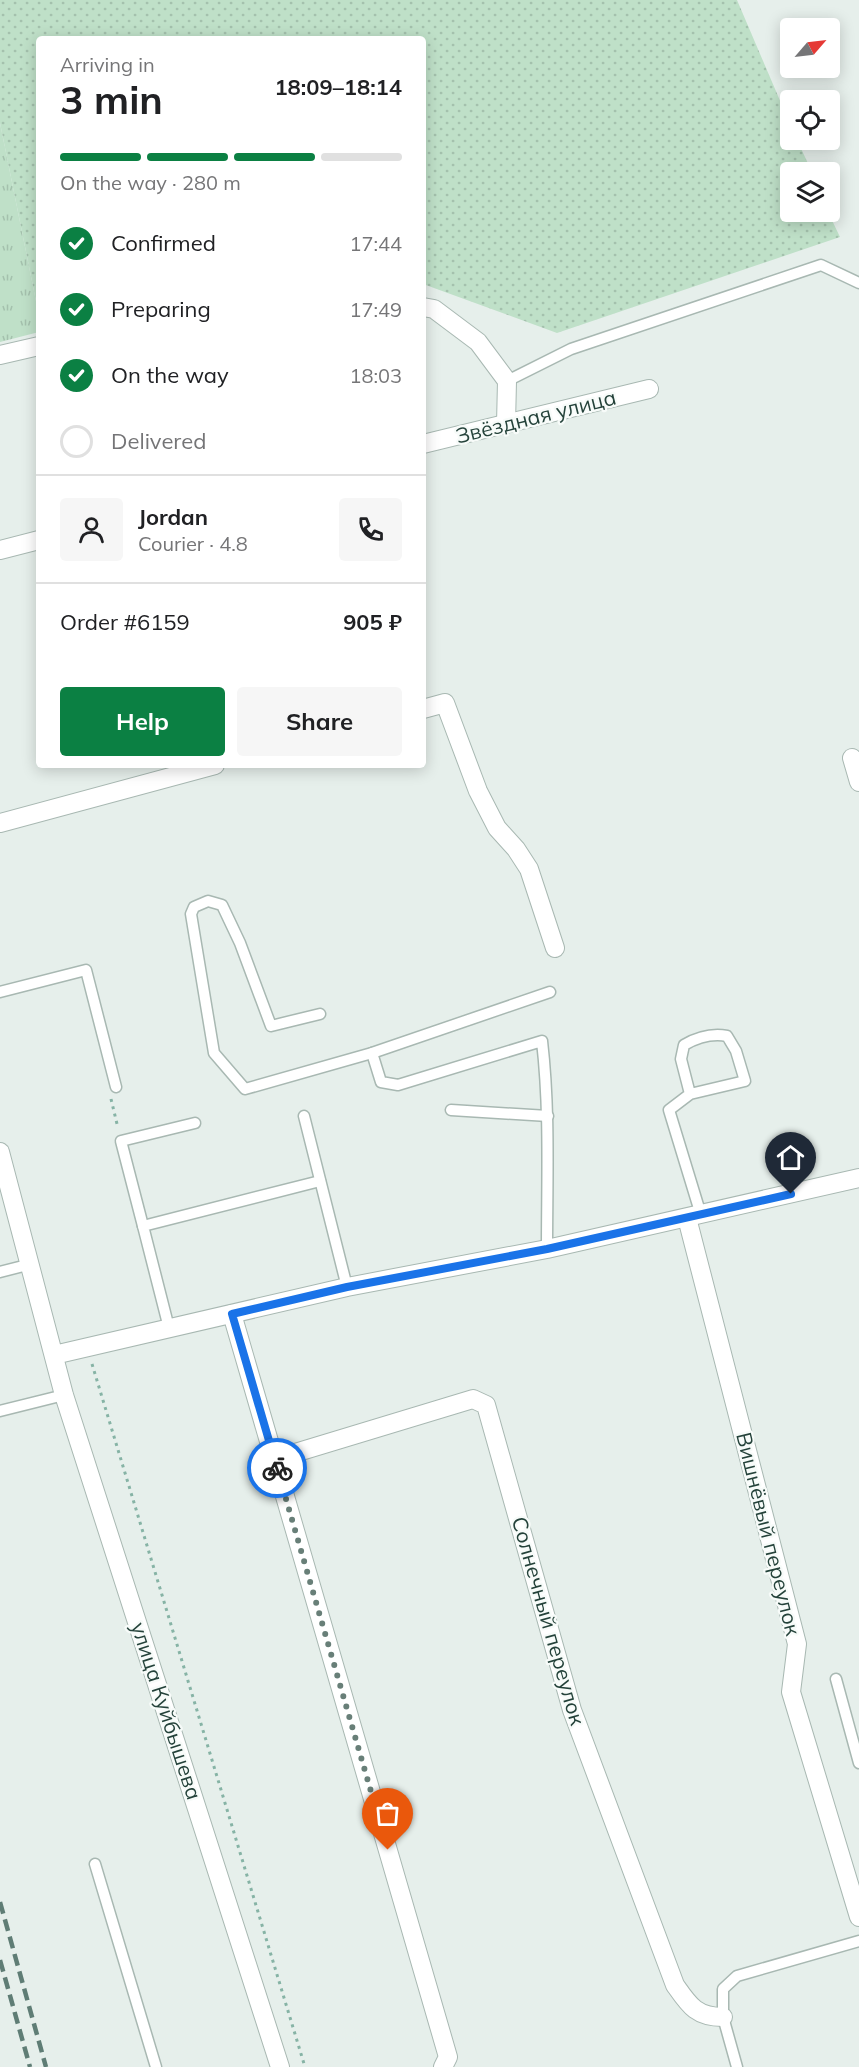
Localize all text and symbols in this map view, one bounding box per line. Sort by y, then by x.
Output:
north arrow [780,18,840,78]
map controls [780,18,840,222]
text: Arriving in [60,52,155,77]
text: 18:09–18:14 [274,73,402,101]
text: 3 min [60,75,163,124]
button: locate [780,90,840,150]
button: layers [780,162,840,222]
text: On the way · 280 m [60,170,241,195]
icon: check [60,227,93,260]
text: Confirmed [111,229,216,257]
text: 17:44 [349,231,402,256]
icon: check [60,293,93,326]
text: Preparing [111,295,211,323]
text: 17:49 [349,297,402,322]
icon: check [60,359,93,392]
text: On the way [111,361,229,389]
text: 18:03 [349,363,402,388]
street label: Звёздная улица [453,384,619,449]
text: Delivered [111,427,206,455]
button: person [60,498,123,561]
button: phone [339,498,402,561]
text: Jordan [138,503,208,531]
text: Courier · 4.8 [138,531,248,556]
text: Order #6159 [60,608,190,636]
text: 905 ₽ [343,608,402,636]
button: Help [60,687,225,756]
button: Share [237,687,402,756]
pin [765,1132,816,1194]
icon: home [774,1141,807,1174]
street label: Вишнёвый переулок [731,1429,807,1639]
courier [247,1438,307,1498]
icon: bike [261,1452,294,1485]
street label: Солнечный переулок [507,1513,591,1729]
street label: улица Куйбышева [126,1619,208,1803]
pin [362,1788,413,1850]
icon: bag [371,1797,404,1830]

